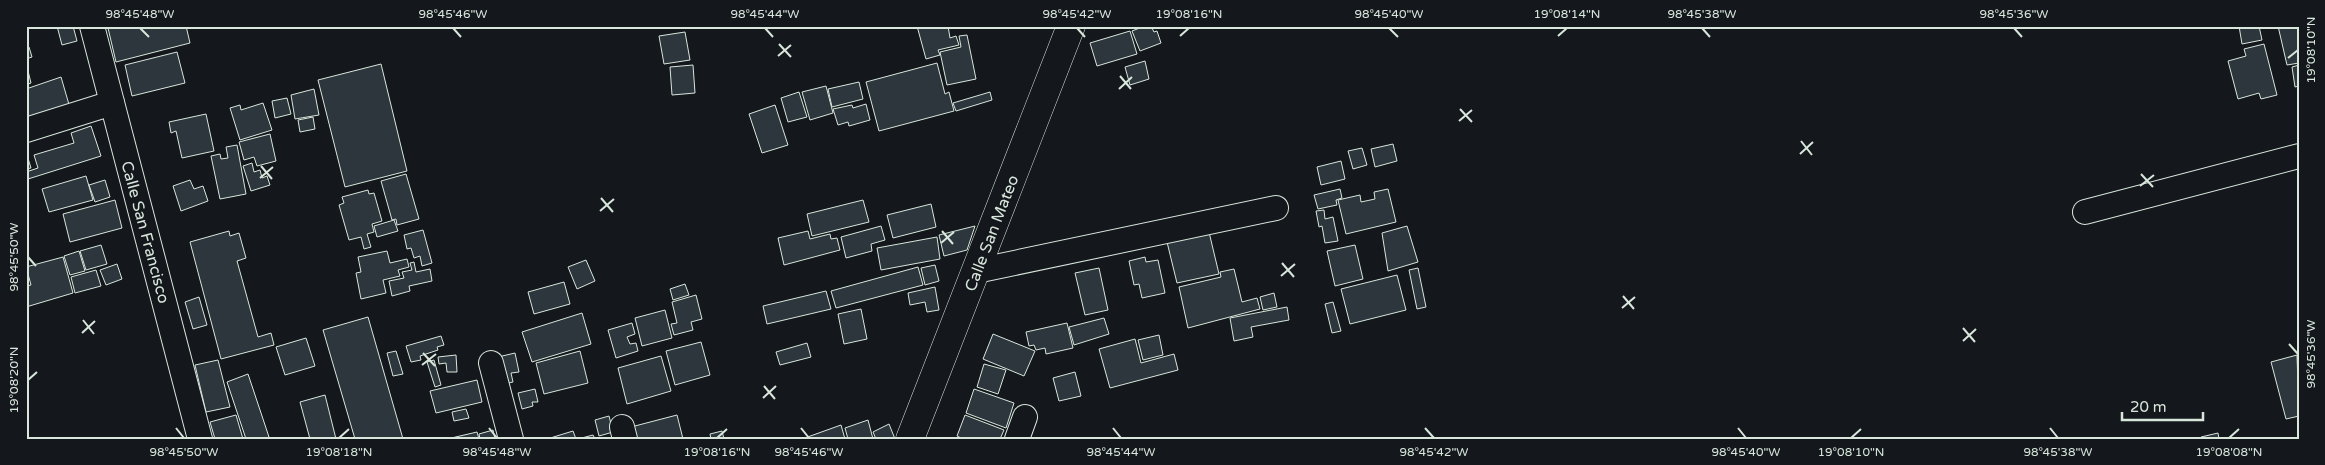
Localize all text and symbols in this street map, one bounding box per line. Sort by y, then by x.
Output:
text: 98°45'48"W [105,7,175,21]
text: 98°45'46"W [418,7,488,21]
text: 98°45'44"W [730,7,800,21]
text: 98°45'42"W [1042,7,1112,21]
text: 19°08'16"N [1156,7,1223,21]
text: 98°45'40"W [1354,7,1424,21]
text: 19°08'14"N [1534,7,1601,21]
text: 98°45'38"W [1667,7,1737,21]
text: 98°45'36"W [1979,7,2049,21]
text: 19°08'10"N [2304,17,2318,84]
street label: Calle San Francisco [116,159,174,306]
street label: Calle San Mateo [961,172,1023,294]
text: 98°45'50"W [7,222,21,292]
text: 98°45'36"W [2304,319,2318,389]
text: 19°08'20"N [7,347,21,414]
scale bar [2122,390,2204,422]
text: 20 m [2130,398,2167,416]
text: 98°45'50"W [149,445,219,459]
text: 19°08'18"N [306,445,373,459]
text: 98°45'48"W [462,445,532,459]
text: 19°08'16"N [684,445,751,459]
text: 98°45'46"W [774,445,844,459]
text: 98°45'44"W [1086,445,1156,459]
text: 98°45'42"W [1399,445,1469,459]
text: 98°45'40"W [1711,445,1781,459]
text: 19°08'10"N [1818,445,1885,459]
text: 98°45'38"W [2023,445,2093,459]
text: 19°08'08"N [2196,445,2263,459]

